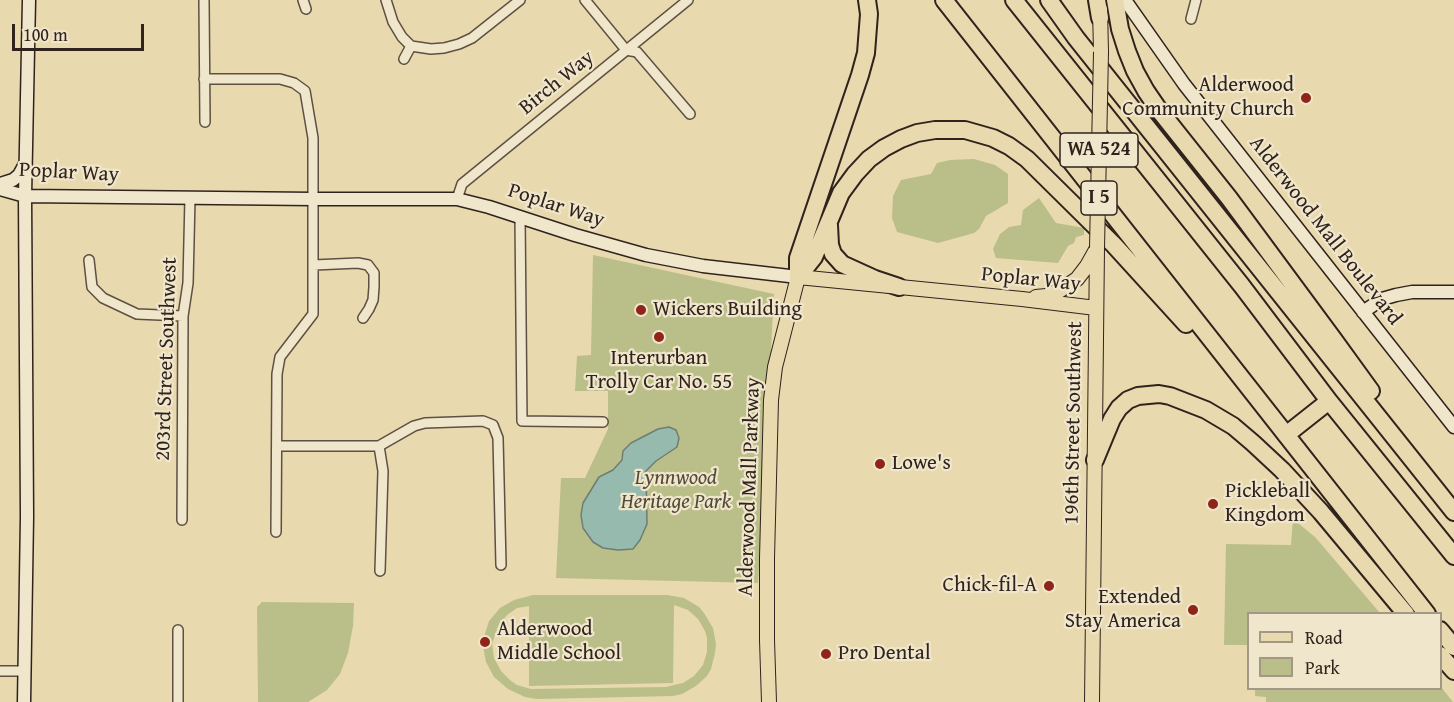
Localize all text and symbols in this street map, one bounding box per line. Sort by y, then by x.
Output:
scale bar [15,12,147,50]
text: 100 m [23,21,68,48]
street label: Birch Way [515,45,599,121]
place label: Alderwood Community Church [1122,73,1294,123]
marker: Alderwood Community Church [1299,91,1313,105]
street label: Alderwood Mall Boulevard [1243,131,1407,331]
road number: WA 524 [1060,133,1138,167]
street label: Poplar Way [18,158,120,188]
street label: Poplar Way [505,179,607,233]
road number: I 5 [1081,181,1117,215]
street label: 203rd Street Southwest [151,257,183,461]
street label: Poplar Way [980,262,1082,298]
place label: Wickers Building [653,297,802,323]
marker: Wickers Building [634,303,648,317]
street label: 196th Street Southwest [1060,321,1088,525]
marker: Interurban Trolly Car No. 55 [652,330,666,344]
place label: Interurban Trolly Car No. 55 [586,346,732,396]
street label: Alderwood Mall Parkway [734,377,766,597]
place label: Lowe's [892,451,951,477]
marker: Lowe's [873,457,887,471]
park label: Lynnwood Heritage Park [621,466,731,516]
place label: Pickleball Kingdom [1225,479,1310,529]
marker: Pickleball Kingdom [1206,497,1220,511]
place label: Chick-fil-A [943,573,1037,599]
marker: Chick-fil-A [1042,579,1056,593]
place label: Extended Stay America [1065,585,1181,635]
marker: Extended Stay America [1186,603,1200,617]
legend [1247,612,1442,690]
place label: Alderwood Middle School [497,617,621,667]
text: Road [1305,624,1343,651]
marker: Alderwood Middle School [478,635,492,649]
place label: Pro Dental [838,641,931,667]
marker: Pro Dental [819,647,833,661]
text: Park [1305,654,1340,681]

